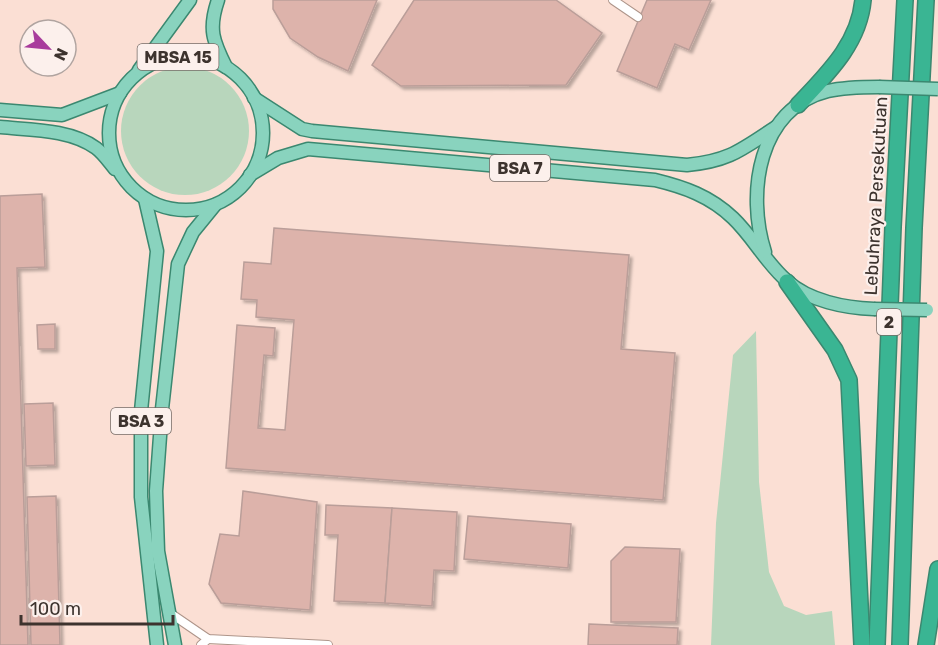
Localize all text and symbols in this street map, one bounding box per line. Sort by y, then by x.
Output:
north arrow [18,18,78,78]
road number: MBSA 15 [138,44,219,70]
text: N [50,45,72,64]
street label: Lebuhraya Persekutuan [860,96,892,296]
road number: BSA 7 [490,155,550,181]
road number: 2 [877,309,901,335]
road number: BSA 3 [111,408,171,434]
scale bar [21,588,172,626]
text: 100 m [30,598,81,620]

